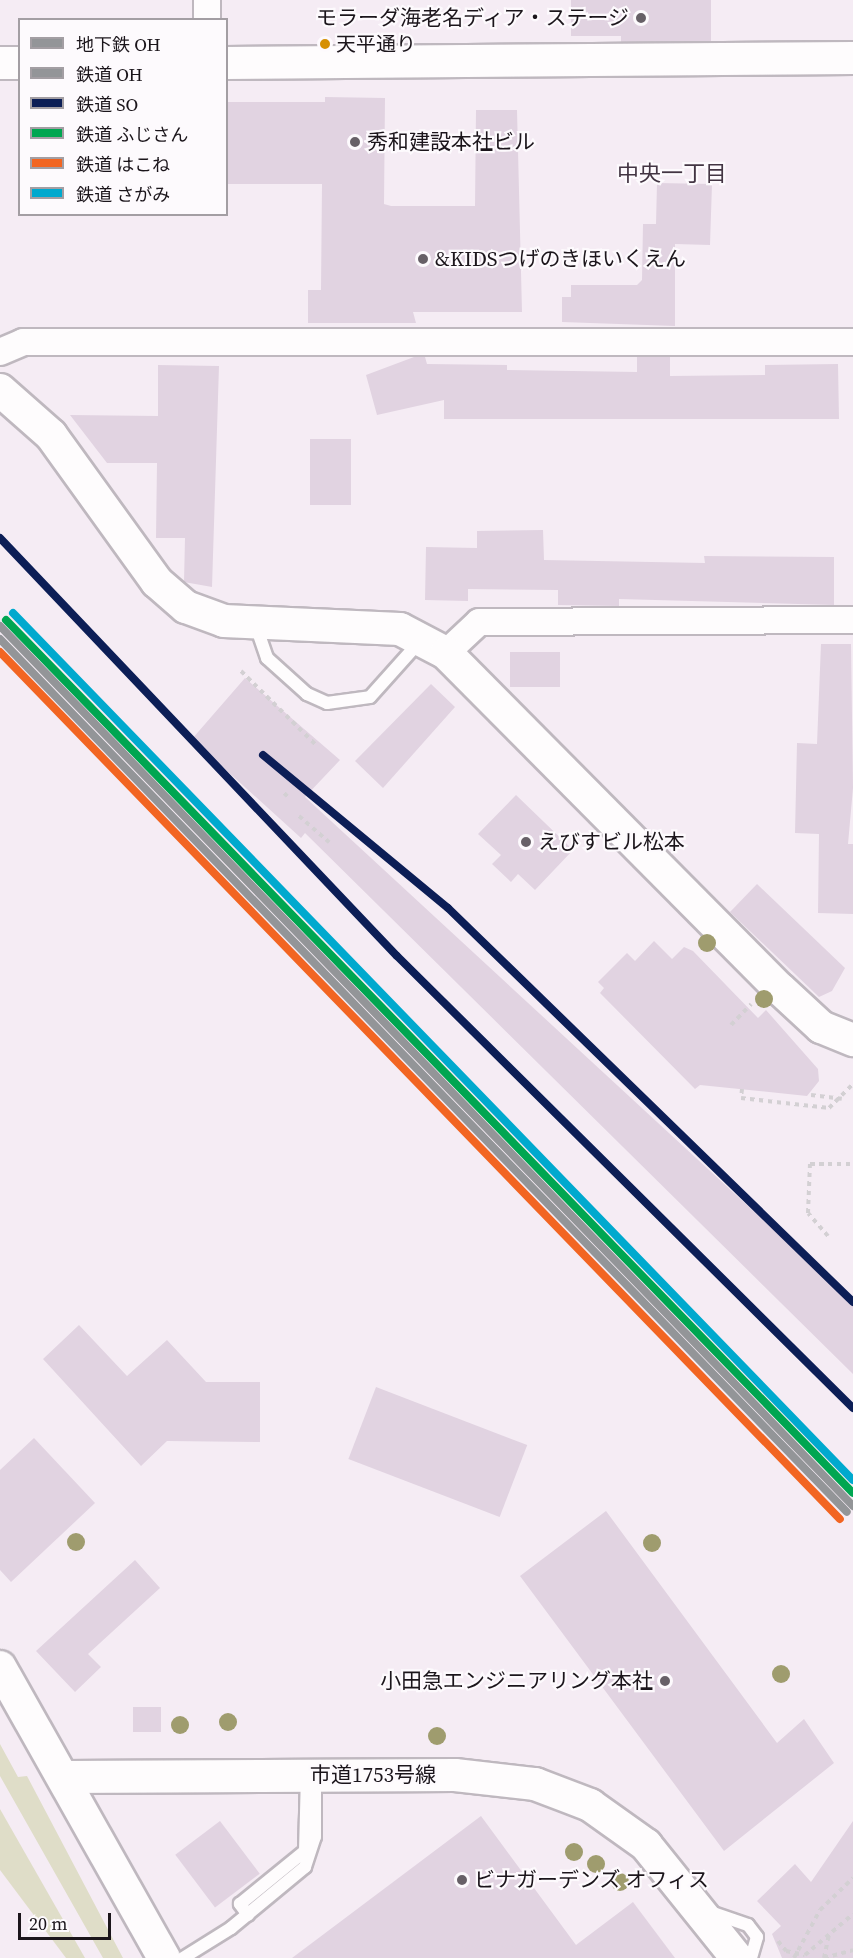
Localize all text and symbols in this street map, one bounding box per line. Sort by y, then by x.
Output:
place label: モラーダ海老名ディア・ステージ [314,5,629,31]
marker: モラーダ海老名ディア・ステージ [634,11,648,25]
legend [18,18,228,216]
text: 地下鉄 OH [76,32,161,57]
place label: 天平通り [336,32,416,56]
marker: 天平通り [319,38,331,50]
text: 鉄道 OH [76,62,143,87]
text: 鉄道 SO [76,92,138,117]
text: 鉄道 ふじさん [76,122,188,147]
place label: 秀和建設本社ビル [367,129,535,155]
marker: 秀和建設本社ビル [348,135,362,149]
text: 鉄道 はこね [76,152,170,177]
district label: 中央一丁目 [617,161,727,187]
text: 鉄道 さがみ [76,182,170,207]
place label: &KIDSつげのきほいくえん [435,246,687,272]
marker: &KIDSつげのきほいくえん [416,252,430,266]
place label: えびすビル松本 [538,829,685,855]
marker: えびすビル松本 [519,835,533,849]
place label: 小田急エンジニアリング本社 [380,1668,653,1694]
marker: 小田急エンジニアリング本社 [658,1674,672,1688]
street label: 市道1753号線 [310,1762,436,1788]
place label: ビナガーデンズ オフィス [474,1867,710,1893]
marker: ビナガーデンズ オフィス [455,1873,469,1887]
scale bar [21,1901,114,1939]
text: 20 m [29,1911,67,1936]

